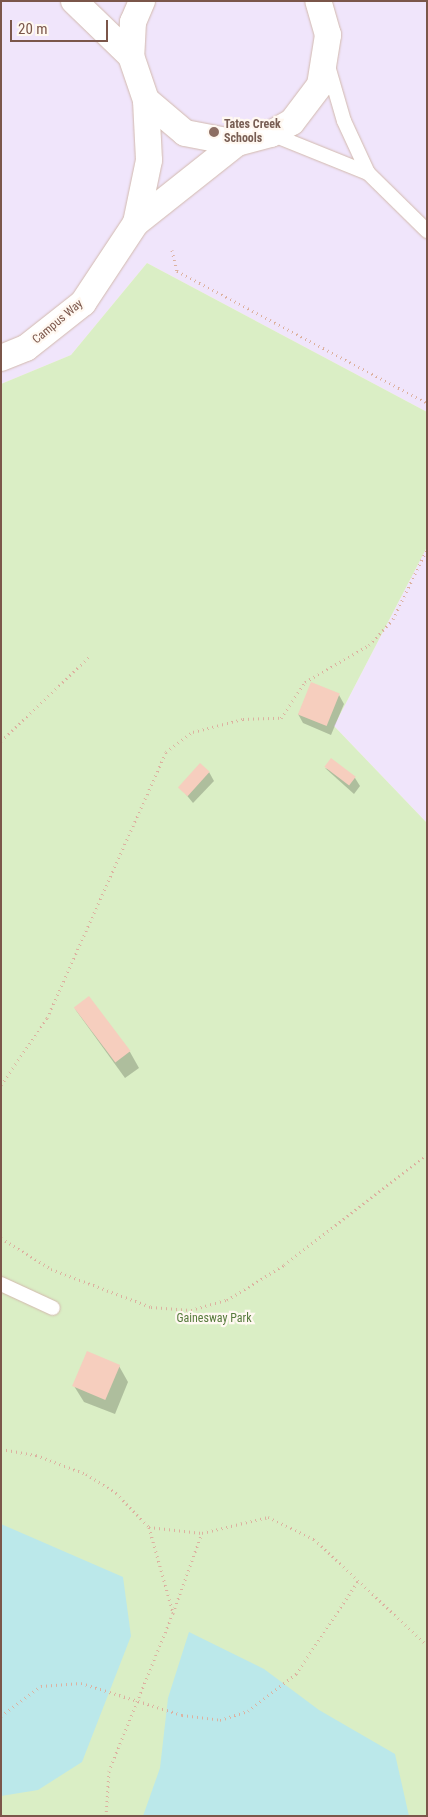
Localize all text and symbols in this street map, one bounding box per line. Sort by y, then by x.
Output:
scale bar [12,10,110,42]
text: 20 m [18,20,48,38]
place label: Tates Creek Schools [224,118,281,146]
marker: Tates Creek Schools [208,126,220,138]
street label: Campus Way [30,297,86,347]
park label: Gainesway Park [176,1312,252,1326]

